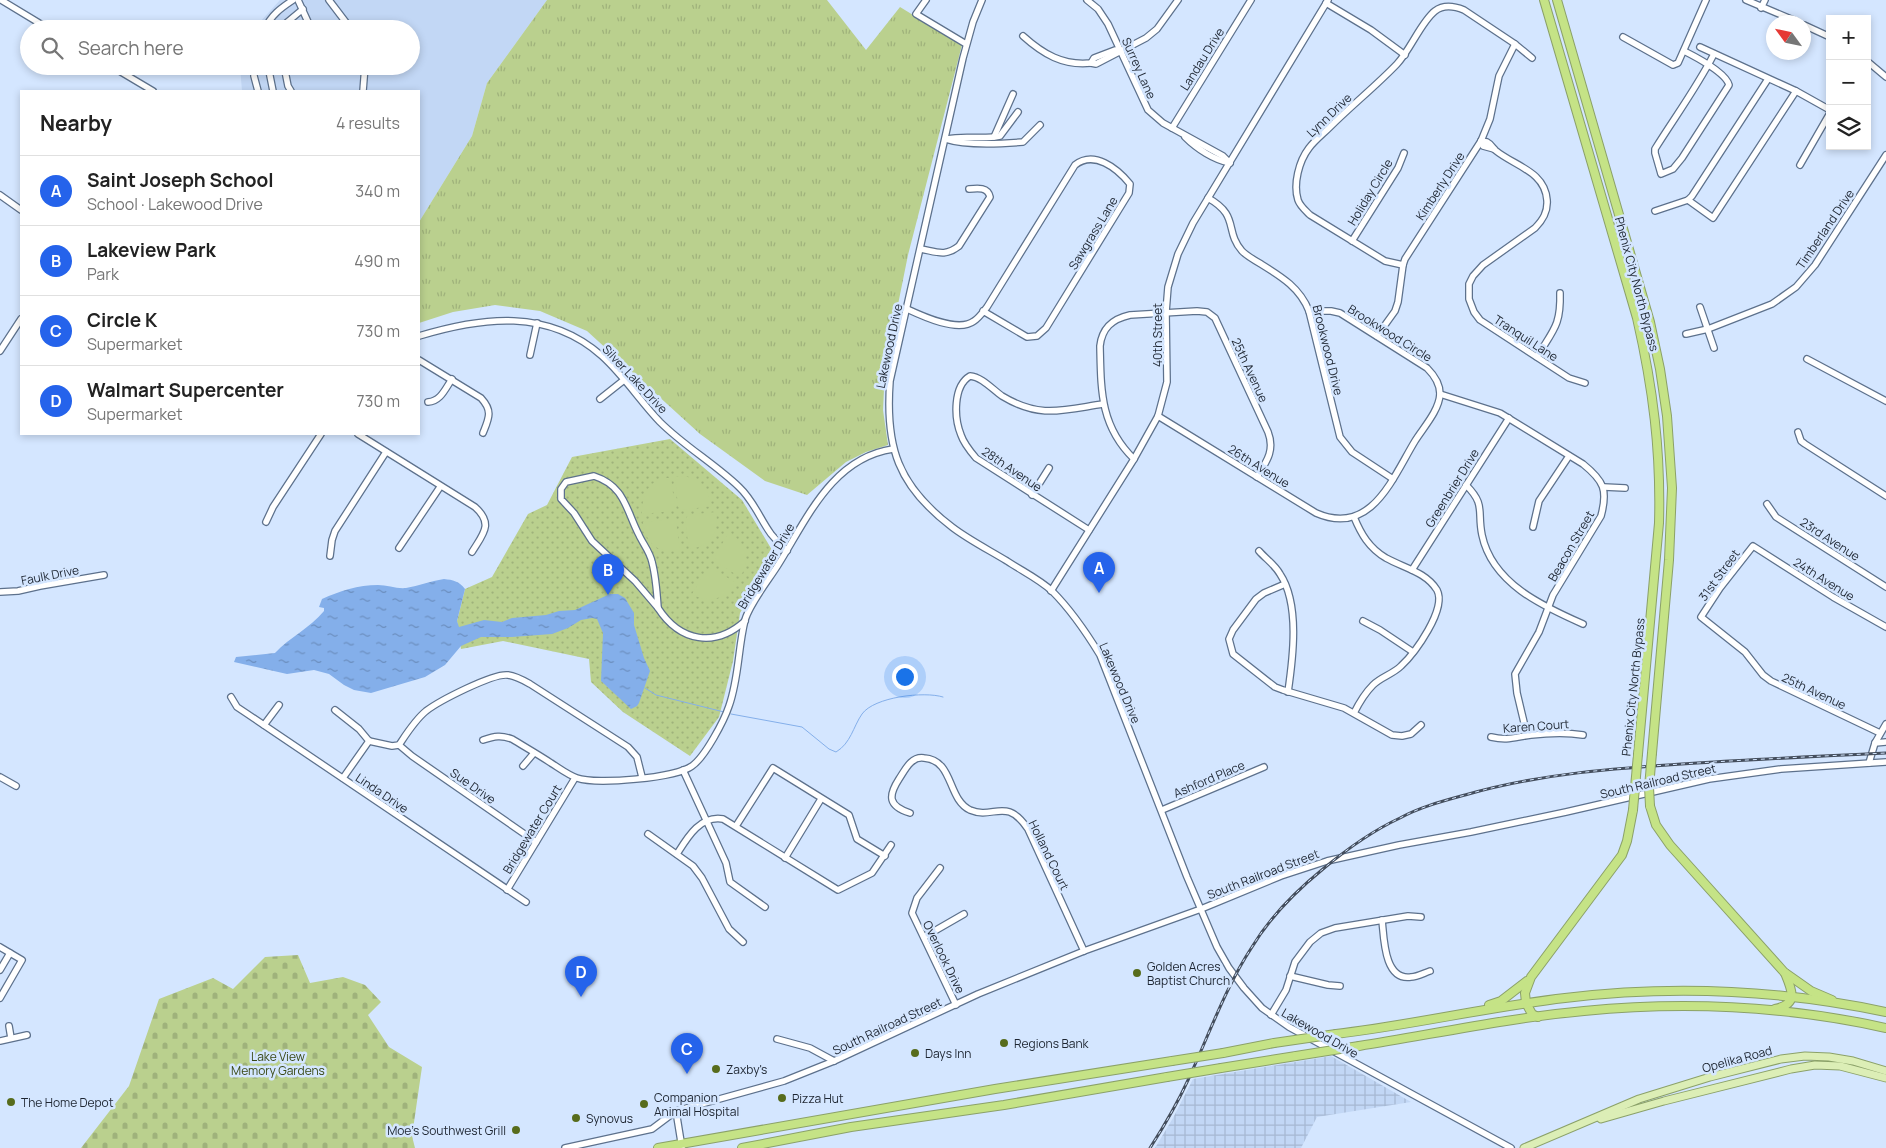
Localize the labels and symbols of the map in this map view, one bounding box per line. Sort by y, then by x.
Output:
north arrow [1766,15,1811,60]
street label: Landau Drive [1176,24,1228,94]
street label: Surrey Lane [1118,35,1160,101]
street label: Lynn Drive [1303,89,1355,141]
street label: Kimberly Drive [1412,149,1468,223]
street label: Holiday Circle [1343,156,1397,228]
street label: Timberland Drive [1792,186,1858,272]
street label: Sawgrass Lane [1064,193,1122,273]
street label: Phenix City North Bypass [1611,215,1663,353]
street label: Brookwood Circle [1345,300,1435,366]
street label: Lakewood Drive [872,302,906,390]
street label: 40th Street [1149,303,1166,367]
street label: Brookwood Drive [1309,303,1347,397]
street label: Tranquil Lane [1491,311,1561,365]
street label: 25th Avenue [1228,335,1272,405]
street label: Silver Lake Drive [599,341,671,417]
street label: 26th Avenue [1225,440,1293,492]
street label: 28th Avenue [979,443,1045,495]
street label: Greenbrier Drive [1421,445,1483,531]
street label: Beacon Street [1544,507,1598,585]
street label: 23rd Avenue [1797,513,1863,565]
street label: Bridgewater Drive [734,520,798,612]
street label: 31st Street [1694,546,1744,604]
pin: A [1083,552,1115,593]
street label: 24th Avenue [1790,553,1858,605]
pin: B [592,554,624,595]
street label: Faulk Drive [20,561,80,589]
street label: Phenix City North Bypass [1617,617,1649,757]
street label: Lakewood Drive [1095,640,1145,726]
your location [892,664,918,690]
street label: 25th Avenue [1779,669,1849,713]
street label: Karen Court [1502,715,1570,737]
street label: Ashford Place [1171,756,1247,802]
street label: South Railroad Street [1598,759,1718,803]
street label: Sue Drive [447,764,499,808]
street label: Linda Drive [352,769,412,817]
street label: Bridgewater Court [499,781,565,877]
street label: Holland Court [1025,817,1073,893]
street label: South Railroad Street [1205,845,1322,903]
street label: Overlook Drive [919,918,969,996]
pin: D [565,956,597,997]
place label: Golden Acres Baptist Church [1147,958,1230,989]
marker: Golden Acres Baptist Church [1131,967,1143,979]
street label: South Railroad Street [830,993,944,1059]
street label: Lakewood Drive [1278,1004,1362,1062]
pin: C [671,1033,703,1074]
place label: Regions Bank [1014,1035,1090,1052]
marker: Regions Bank [998,1037,1010,1049]
street label: Opelika Road [1700,1041,1774,1077]
place label: Days Inn [925,1045,971,1062]
marker: Days Inn [909,1047,921,1059]
park label: Lake View Memory Gardens [231,1048,325,1079]
place label: Zaxby's [726,1061,767,1078]
marker: Zaxby's [710,1063,722,1075]
place label: Companion Animal Hospital [654,1089,739,1120]
place label: Pizza Hut [792,1090,844,1107]
marker: Pizza Hut [776,1092,788,1104]
place label: The Home Depot [21,1094,114,1111]
marker: The Home Depot [5,1096,17,1108]
marker: Companion Animal Hospital [638,1098,650,1110]
place label: Synovus [586,1110,633,1127]
marker: Synovus [570,1112,582,1124]
place label: Moe's Southwest Grill [387,1122,506,1139]
marker: Moe's Southwest Grill [510,1124,522,1136]

